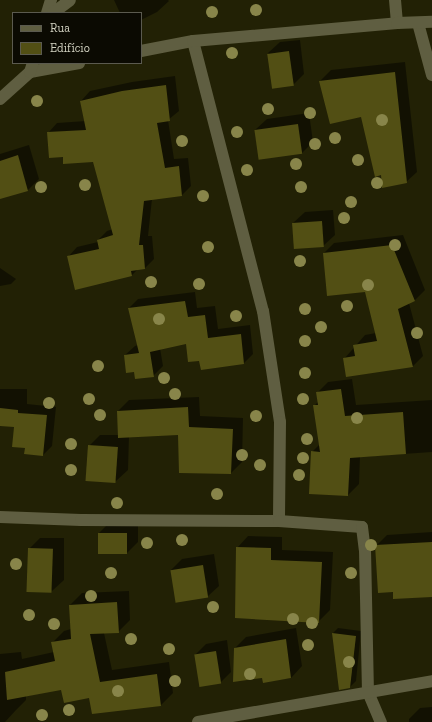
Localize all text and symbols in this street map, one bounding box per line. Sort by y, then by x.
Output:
legend [12,12,142,64]
text: Rua [50,21,70,35]
text: Edifício [50,41,90,55]

